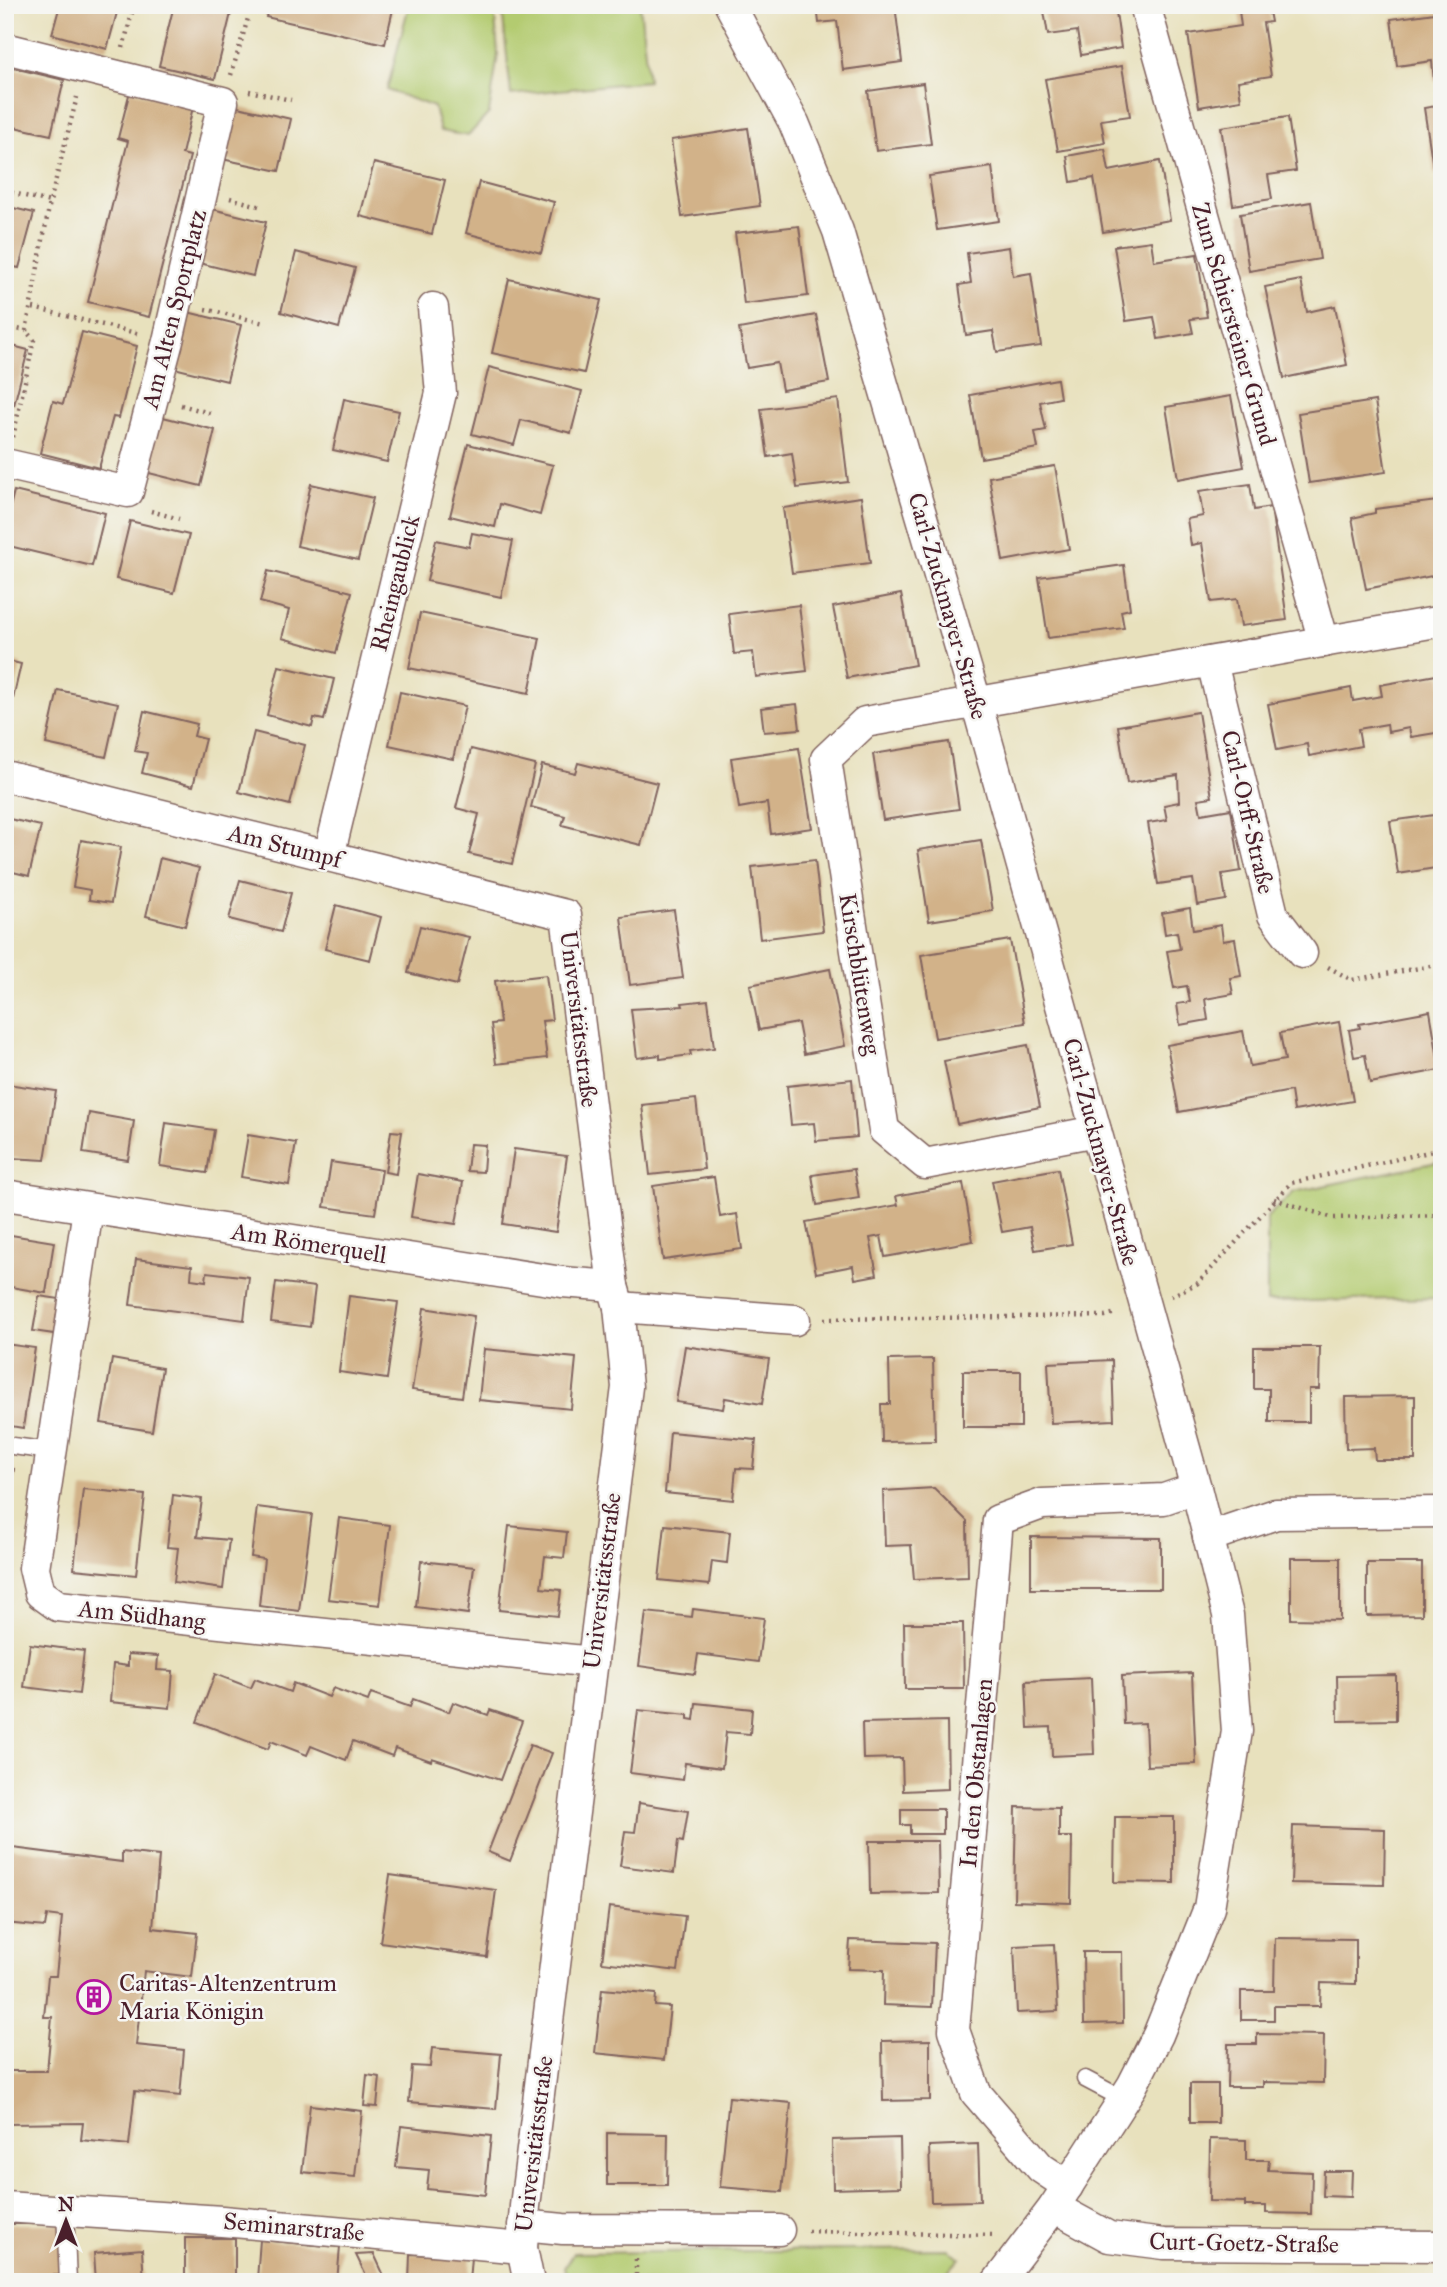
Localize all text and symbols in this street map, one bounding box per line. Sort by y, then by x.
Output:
street label: Zum Schiersteiner Grund [1185,199,1283,449]
street label: Am Alten Sportplatz [134,206,213,413]
street label: Carl-Zuckmayer-Straße [901,489,995,723]
street label: Rheingaublick [364,511,427,654]
street label: Carl-Orff-Straße [1215,727,1281,897]
street label: Am Stumpf [224,817,349,876]
street label: Kirschblütenweg [832,891,888,1058]
street label: Universitätsstraße [553,929,605,1109]
street label: Carl-Zuckmayer-Straße [1056,1035,1146,1269]
street label: Am Römerquell [228,1216,389,1270]
street label: Universitätsstraße [576,1491,628,1671]
street label: Am Südhang [76,1593,208,1637]
street label: In den Obstanlagen [953,1677,999,1869]
place label: Caritas-Altenzentrum Maria Königin [119,1968,337,2026]
building icon: Caritas-Altenzentrum Maria Königin [75,1978,113,2016]
street label: Universitätsstraße [508,2054,560,2234]
north arrow [32,2186,102,2256]
text: N [58,2193,74,2216]
street label: Seminarstraße [222,2206,366,2248]
street label: Curt-Goetz-Straße [1149,2226,1339,2260]

